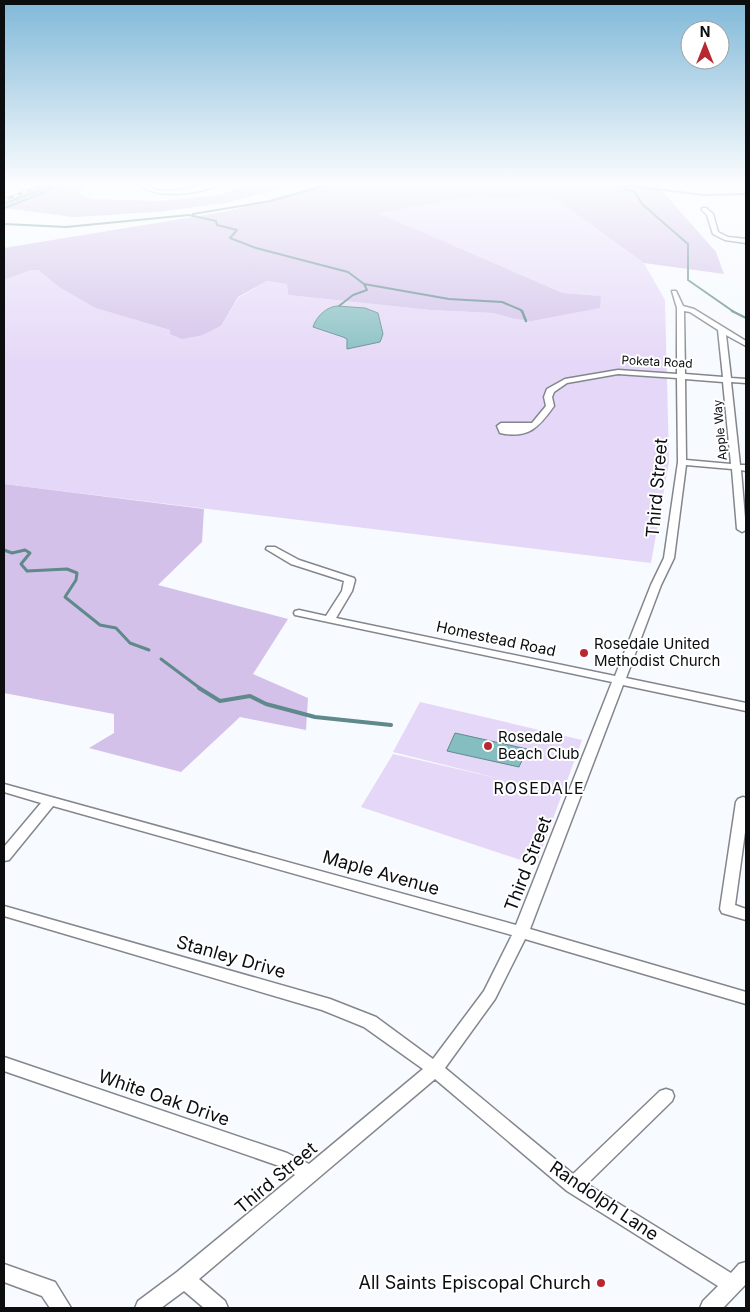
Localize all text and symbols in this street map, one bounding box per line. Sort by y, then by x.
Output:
north arrow [680,20,730,70]
text: N [700,23,710,40]
street label: Poketa Road [621,352,693,371]
street label: Apple Way [709,399,730,461]
street label: Third Street [642,437,671,539]
street label: Homestead Road [435,617,558,660]
place label: Rosedale United Methodist Church [594,634,720,670]
marker: Rosedale United Methodist Church [578,647,590,659]
place label: Rosedale Beach Club [498,727,579,763]
marker: Rosedale Beach Club [482,740,494,752]
district label: ROSEDALE [493,778,585,798]
street label: Third Street [500,813,555,914]
street label: Maple Avenue [320,846,442,899]
street label: Stanley Drive [174,931,288,982]
street label: White Oak Drive [96,1065,233,1130]
street label: Third Street [231,1137,321,1218]
street label: Randolph Lane [546,1156,663,1245]
place label: All Saints Episcopal Church [359,1272,591,1293]
marker: All Saints Episcopal Church [595,1277,607,1289]

